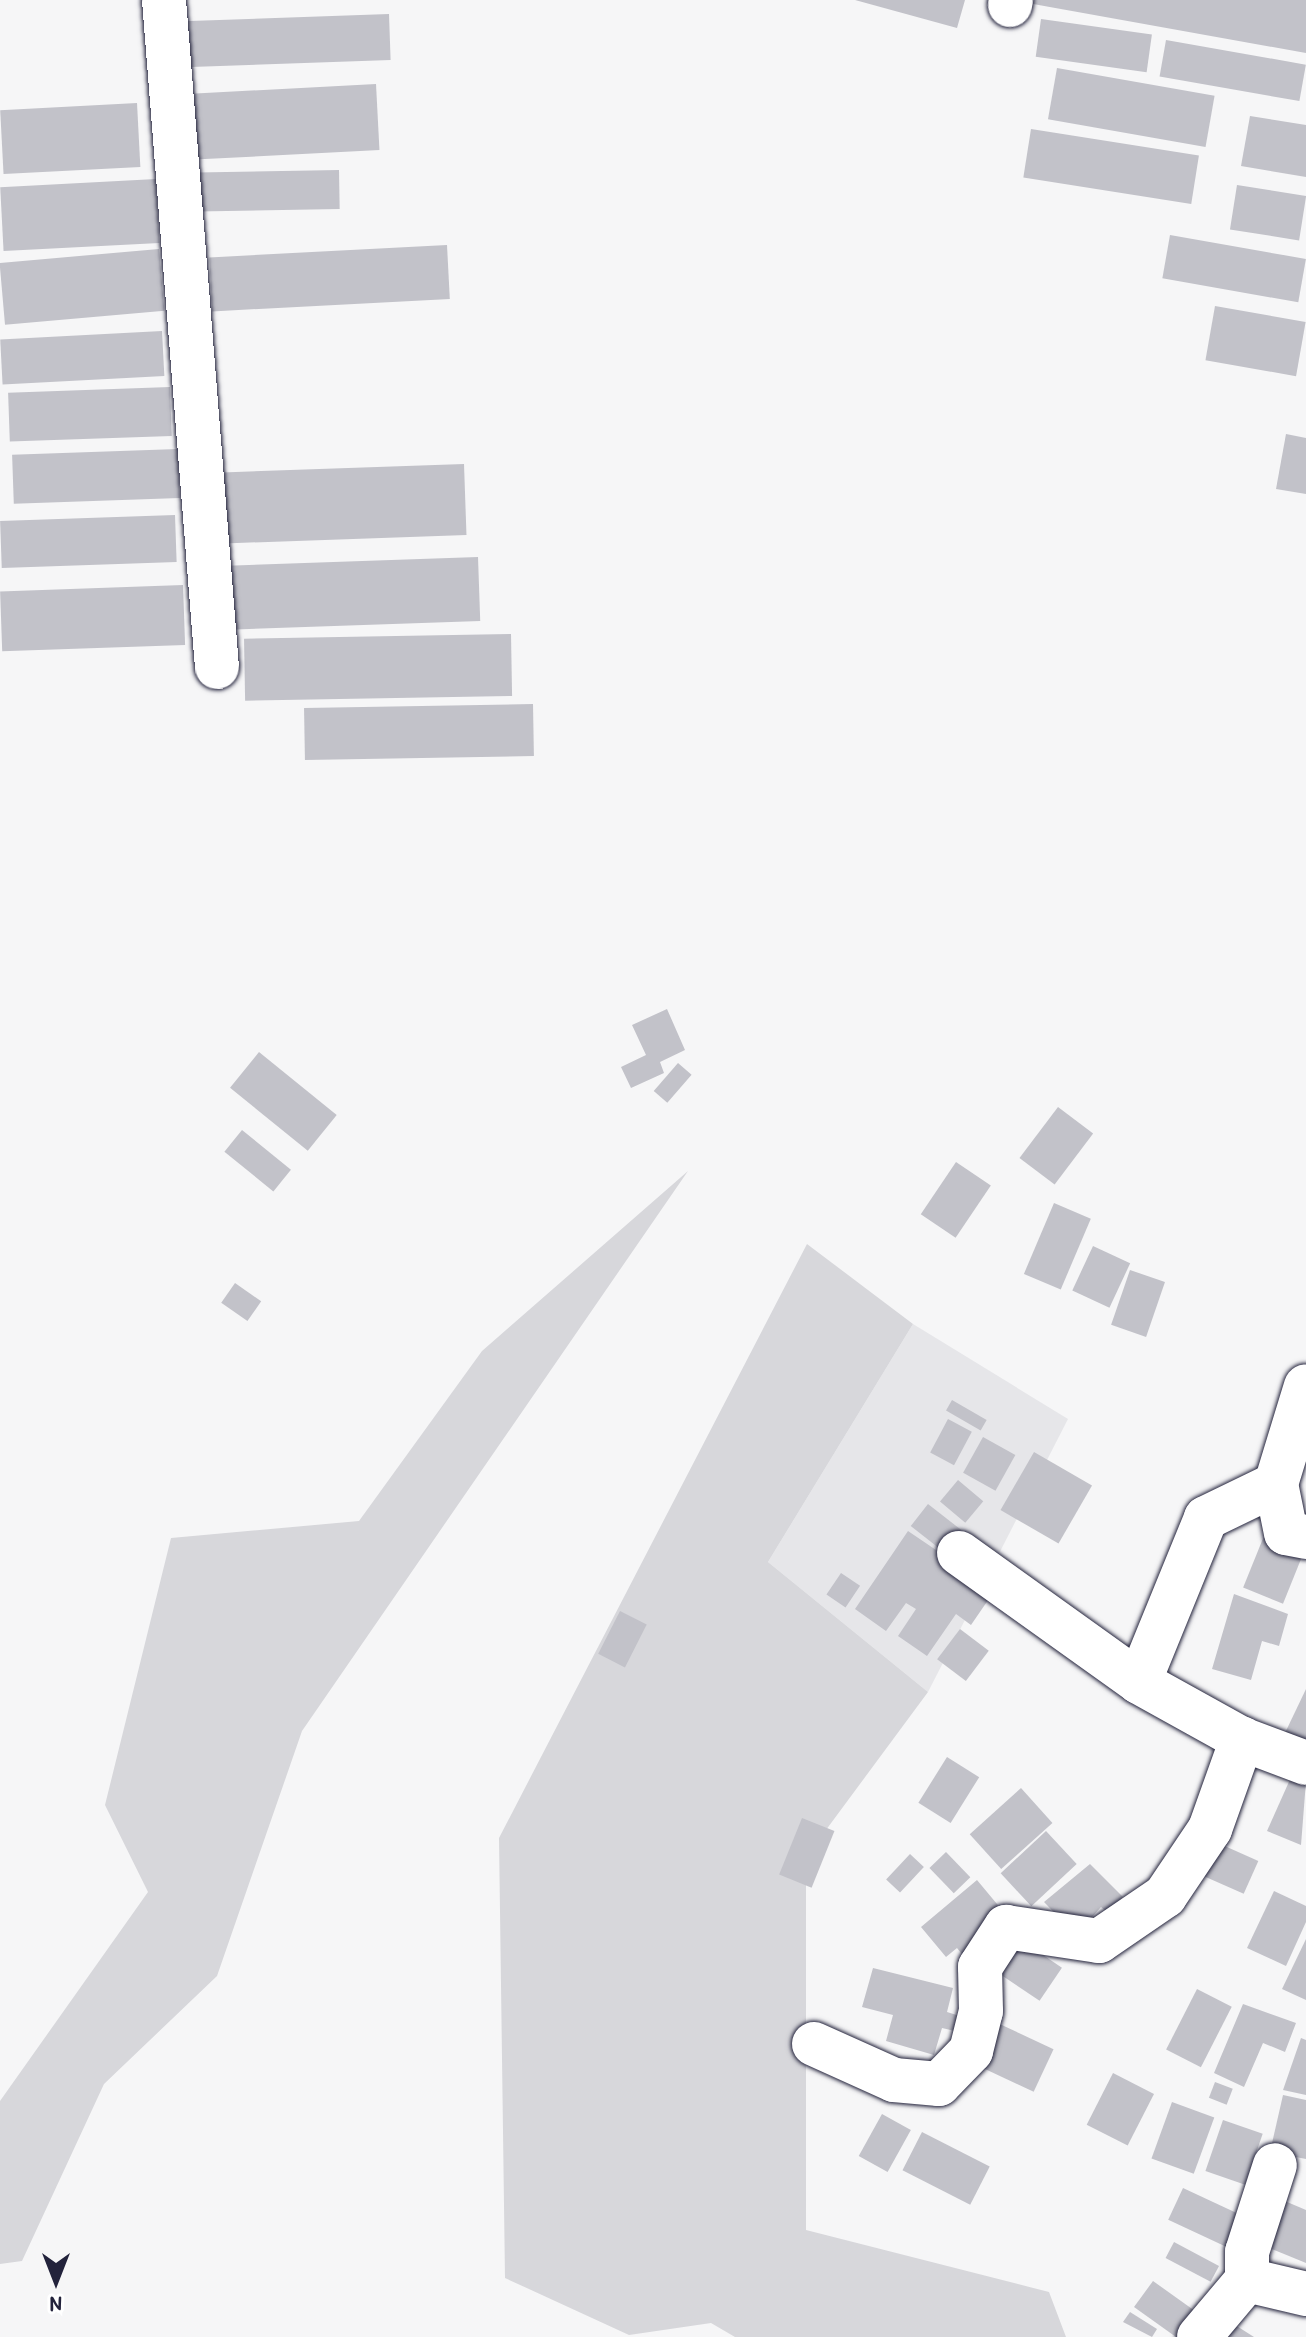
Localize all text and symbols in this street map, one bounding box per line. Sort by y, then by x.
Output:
north arrow [16,2241,96,2321]
text: N [50,2290,62,2320]

